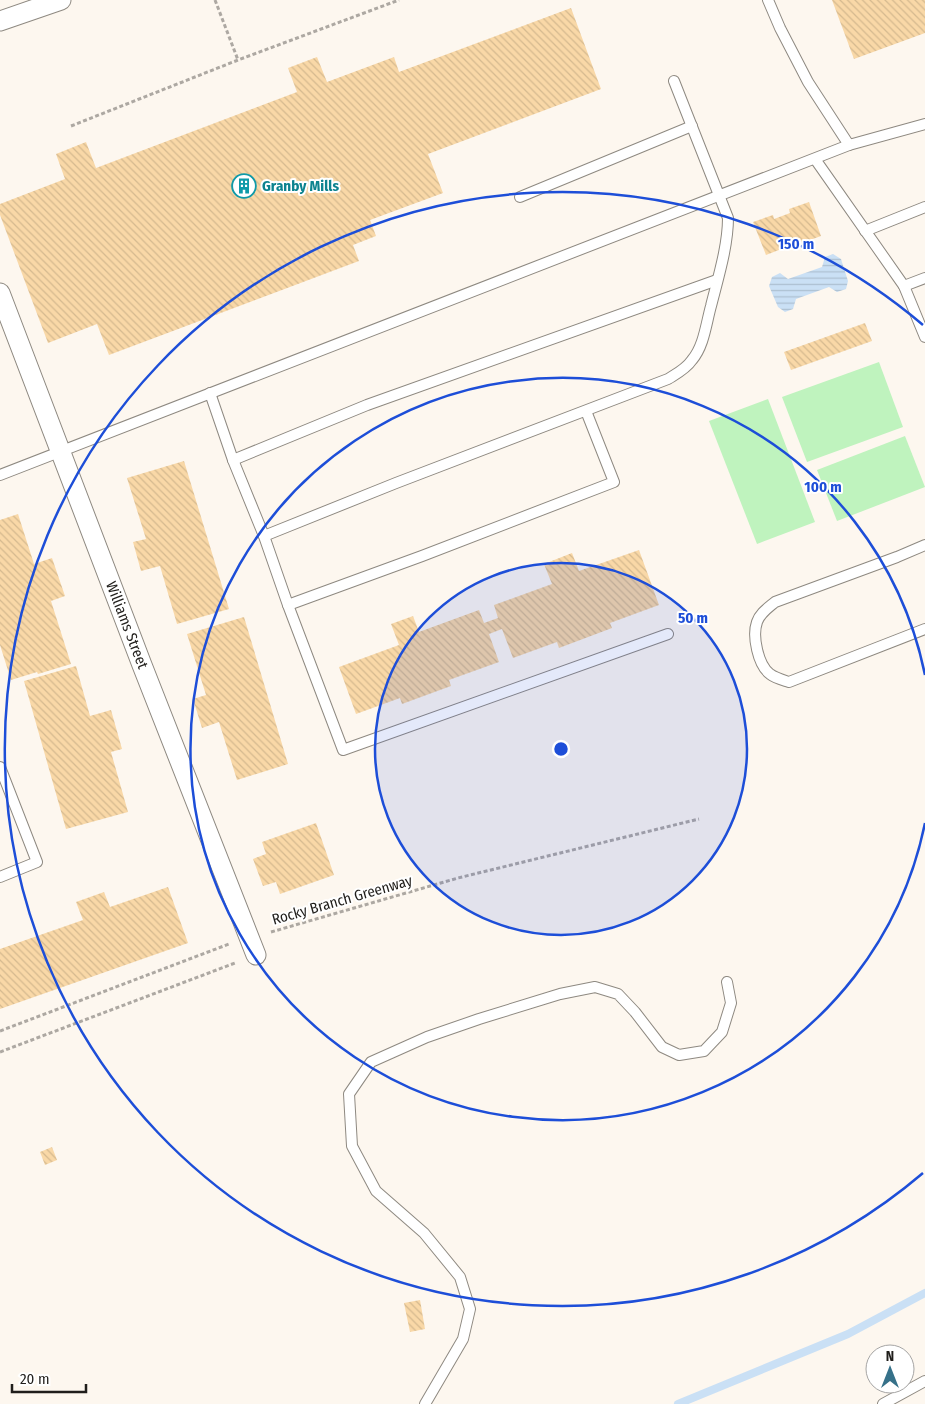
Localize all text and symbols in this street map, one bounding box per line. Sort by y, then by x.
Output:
building icon: Granby Mills [231,173,257,199]
place label: Granby Mills [262,177,339,195]
text: 150 m [778,235,814,253]
text: 100 m [804,478,842,496]
street label: Williams Street [102,579,152,671]
text: 50 m [678,609,708,627]
centre of rings [552,740,570,758]
street label: Rocky Branch Greenway [270,871,415,929]
north arrow [865,1344,915,1394]
text: N [886,1348,894,1365]
scale bar [12,1362,86,1394]
text: 20 m [20,1370,50,1388]

